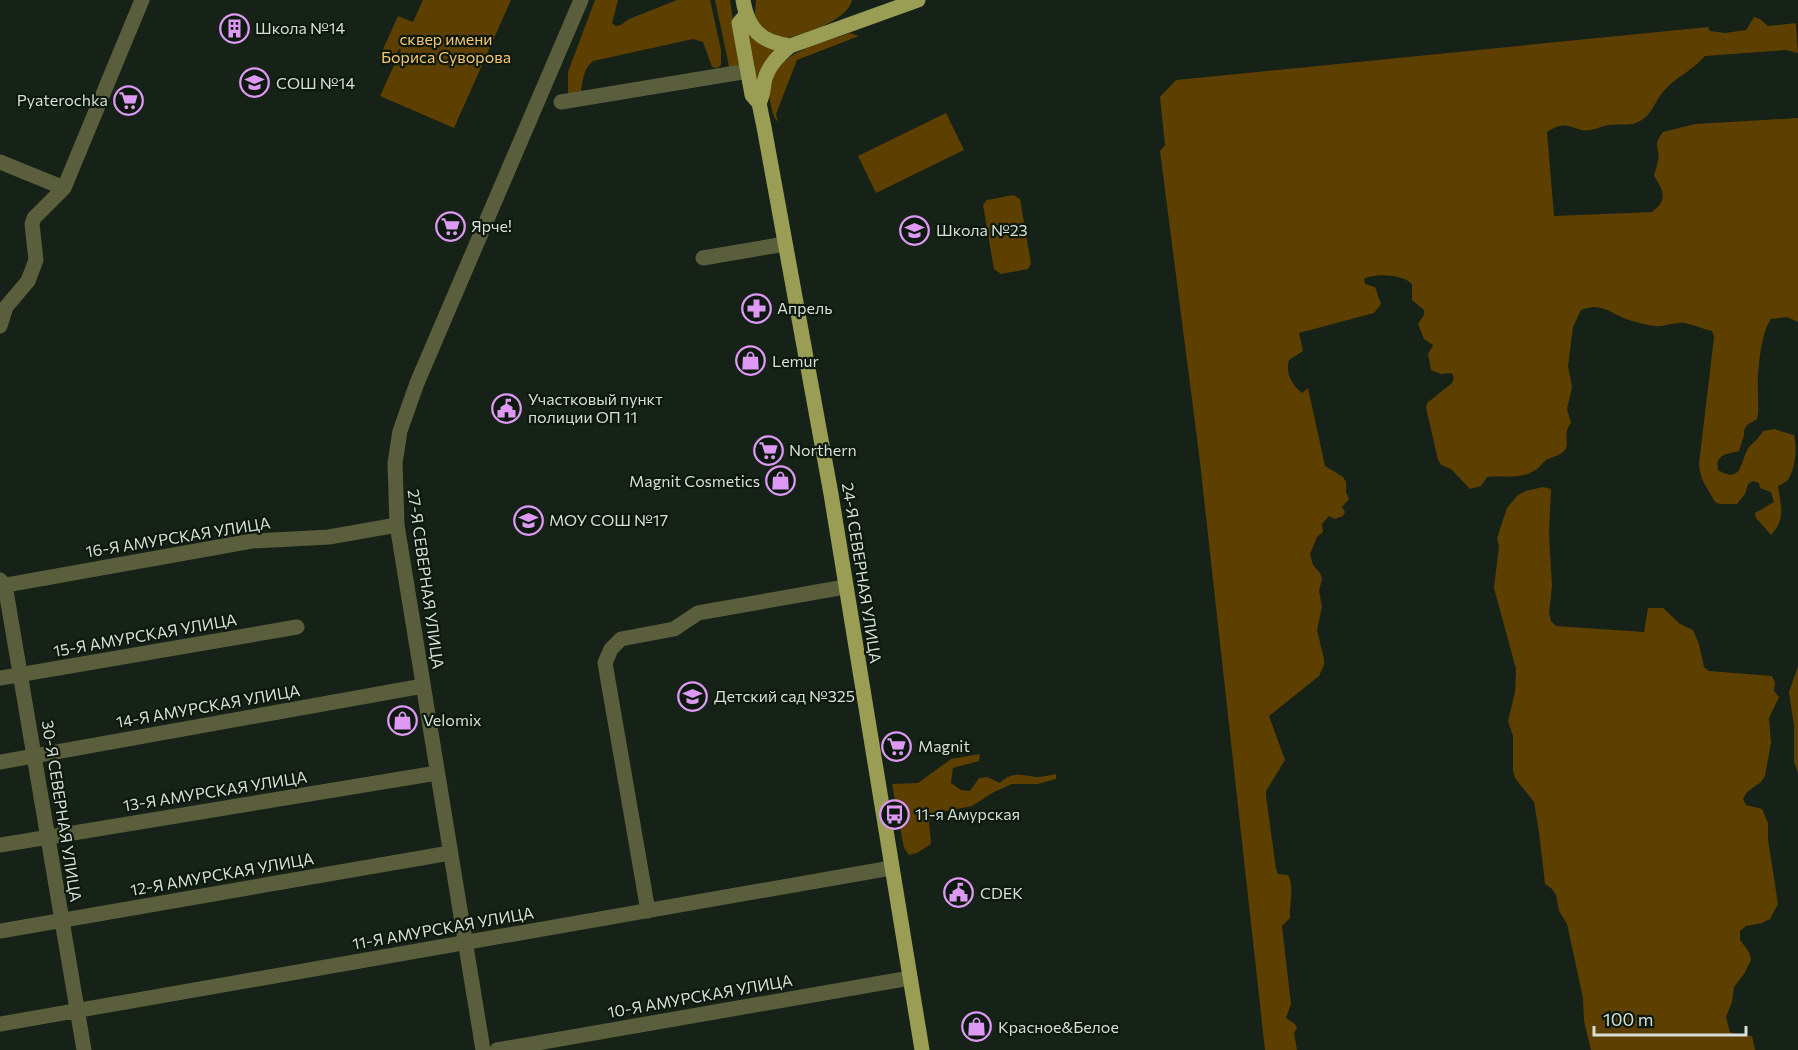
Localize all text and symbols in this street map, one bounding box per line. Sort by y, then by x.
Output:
building icon: Школа №14 [218,12,250,44]
place label: Школа №14 [255,18,346,37]
park label: сквер имени Бориса Суворова [381,29,511,66]
school or university icon: СОШ №14 [239,67,271,99]
place label: СОШ №14 [276,73,355,92]
supermarket icon: Pyaterochka [113,84,145,116]
place label: Pyaterochka [17,90,108,109]
supermarket icon: Ярче! [434,210,466,242]
school or university icon: Школа №23 [899,214,931,246]
place label: Ярче! [471,216,512,235]
place label: Школа №23 [936,220,1028,239]
pharmacy icon: Апрель [740,292,772,324]
place label: Апрель [777,298,832,317]
shop icon: Lemur [735,345,767,377]
place label: Lemur [772,351,819,370]
place label: Участковый пункт полиции ОП 11 [528,389,663,426]
public building icon: Участковый пункт полиции ОП 11 [491,392,523,424]
supermarket icon: Northern [752,434,784,466]
place label: Northern [789,440,857,459]
shop icon: Magnit Cosmetics [765,465,797,497]
place label: Magnit Cosmetics [629,471,760,490]
street label: 24-Я СЕВЕРНАЯ УЛИЦА [839,481,886,665]
street label: 27-Я СЕВЕРНАЯ УЛИЦА [404,488,449,670]
school or university icon: МОУ СОШ №17 [512,504,544,536]
place label: МОУ СОШ №17 [549,510,668,529]
street label: 16-Я АМУРСКАЯ УЛИЦА [84,513,272,560]
street label: 15-Я АМУРСКАЯ УЛИЦА [52,609,238,660]
street label: 14-Я АМУРСКАЯ УЛИЦА [114,680,301,731]
school or university icon: Детский сад №325 [677,680,709,712]
place label: Детский сад №325 [714,686,855,705]
shop icon: Velomix [386,704,418,736]
place label: Velomix [423,710,482,729]
street label: 30-Я СЕВЕРНАЯ УЛИЦА [39,719,86,903]
supermarket icon: Magnit [881,730,913,762]
place label: Magnit [918,736,970,755]
street label: 13-Я АМУРСКАЯ УЛИЦА [122,767,308,814]
bus stop icon: 11-я Амурская [878,798,910,830]
place label: 11-я Амурская [915,804,1020,823]
street label: 12-Я АМУРСКАЯ УЛИЦА [129,848,315,899]
public building icon: CDEK [943,877,975,909]
place label: CDEK [980,883,1023,902]
street label: 11-Я АМУРСКАЯ УЛИЦА [351,902,535,953]
street label: 10-Я АМУРСКАЯ УЛИЦА [606,970,794,1021]
scale bar [1594,999,1746,1037]
text: 100 m [1603,1008,1653,1030]
shop icon: Красное&Белое [961,1011,993,1043]
place label: Красное&Белое [998,1017,1119,1036]

